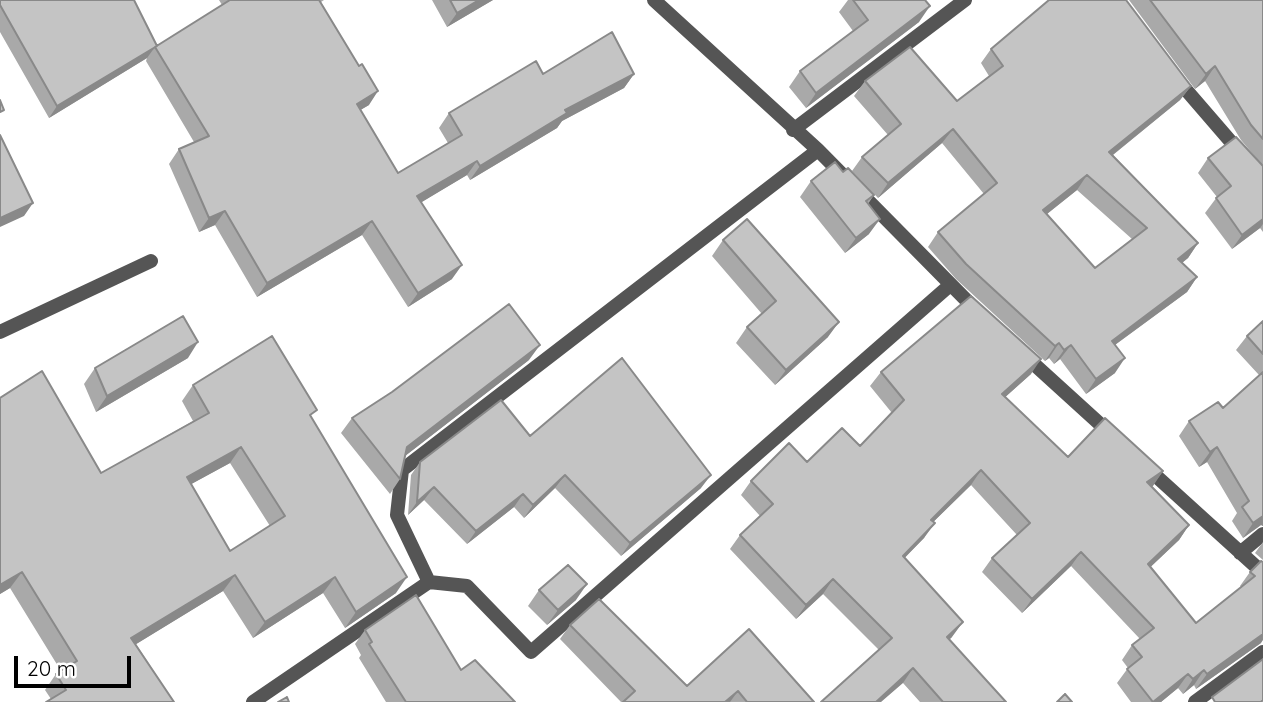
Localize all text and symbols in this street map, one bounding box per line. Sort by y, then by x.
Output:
scale bar [18,642,135,686]
text: 20 m [27,655,76,681]

